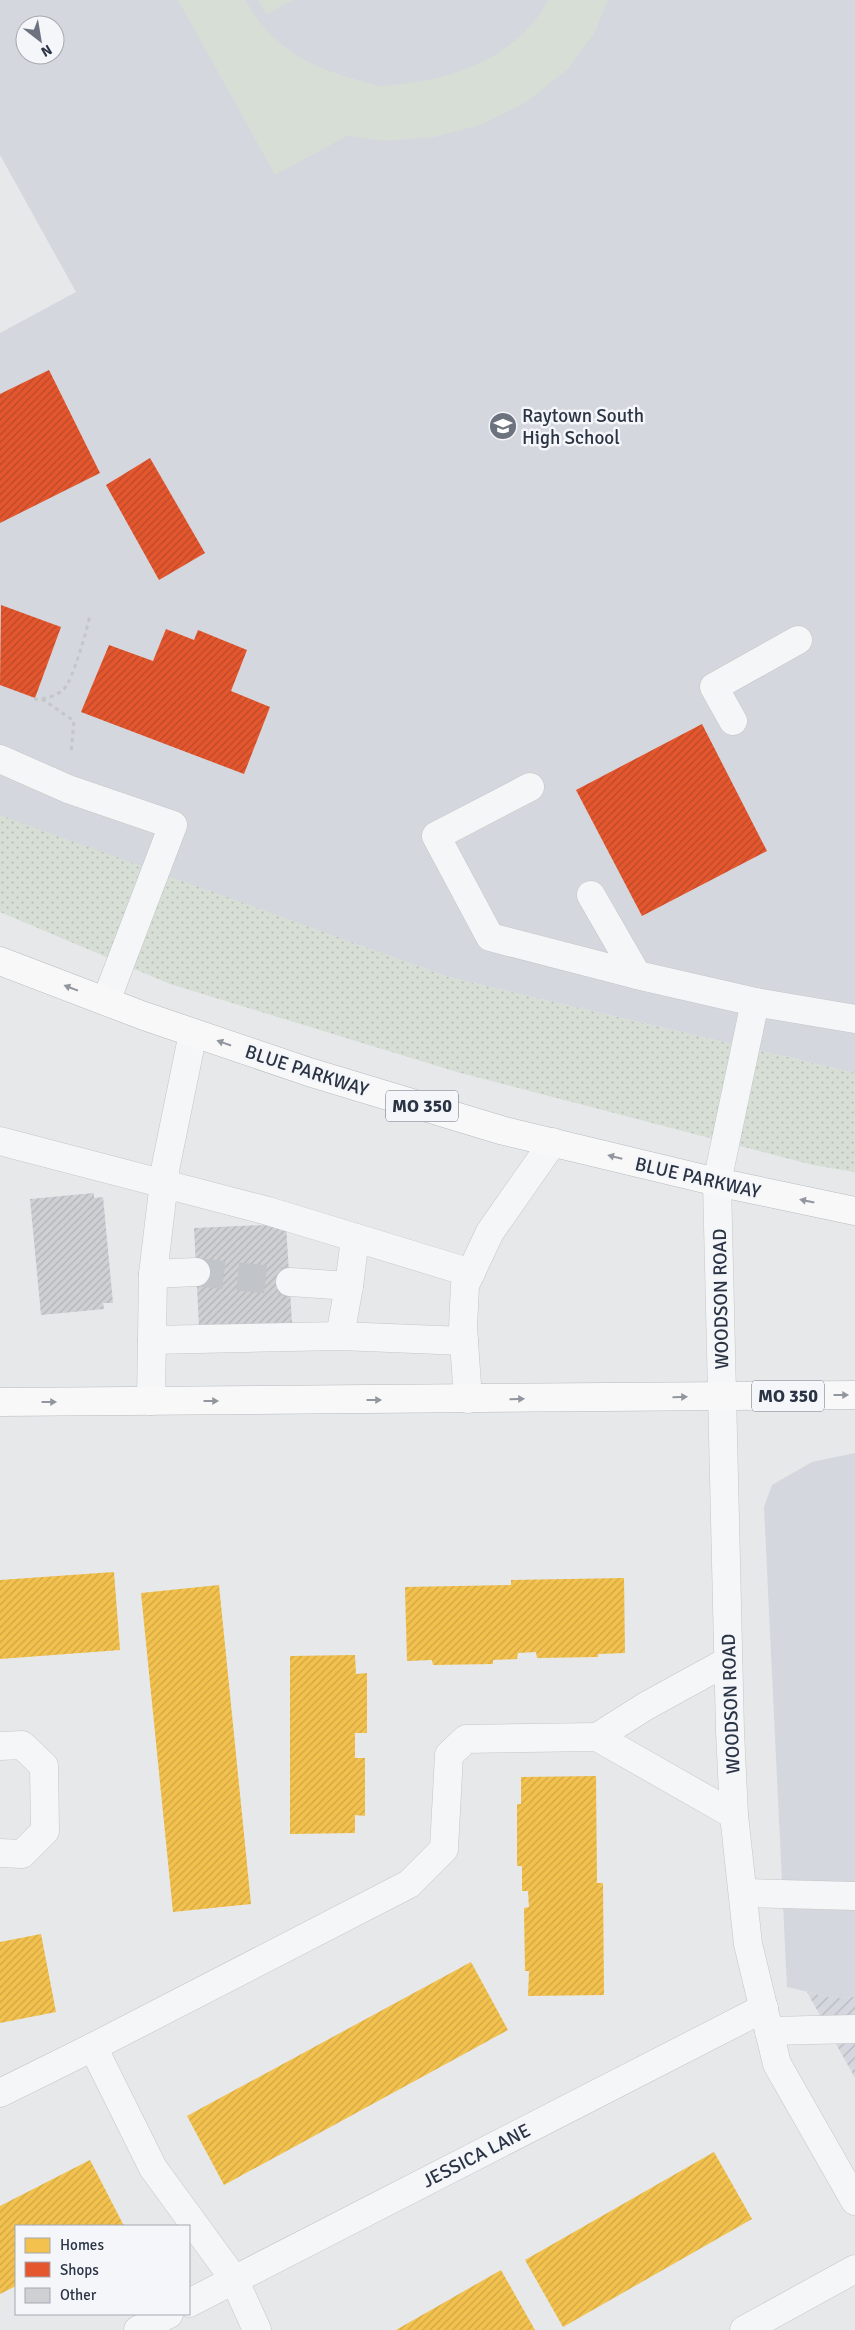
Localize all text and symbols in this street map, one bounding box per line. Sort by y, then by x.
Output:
north arrow [15,15,65,65]
text: N [38,41,55,61]
place label: Raytown South High School [522,404,644,450]
school or university icon: Raytown South High School [488,411,518,441]
one-way arrow [63,984,78,992]
one-way arrow [216,1039,231,1047]
street label: BLUE PARKWAY [242,1040,372,1102]
road number: MO 350 [386,1090,458,1122]
street label: BLUE PARKWAY [633,1152,763,1204]
one-way arrow [607,1153,622,1161]
one-way arrow [800,1197,815,1205]
street label: WOODSON ROAD [708,1228,734,1370]
road number: MO 350 [752,1380,824,1412]
one-way arrow [833,1391,849,1399]
one-way arrow [672,1392,688,1400]
one-way arrow [509,1395,525,1403]
one-way arrow [366,1396,382,1404]
one-way arrow [203,1397,219,1405]
one-way arrow [41,1398,57,1406]
street label: WOODSON ROAD [717,1633,745,1775]
street label: JESSICA LANE [418,2118,535,2193]
legend [15,2225,190,2315]
text: Homes [60,2236,104,2254]
text: Shops [60,2261,99,2279]
text: Other [60,2286,97,2304]

